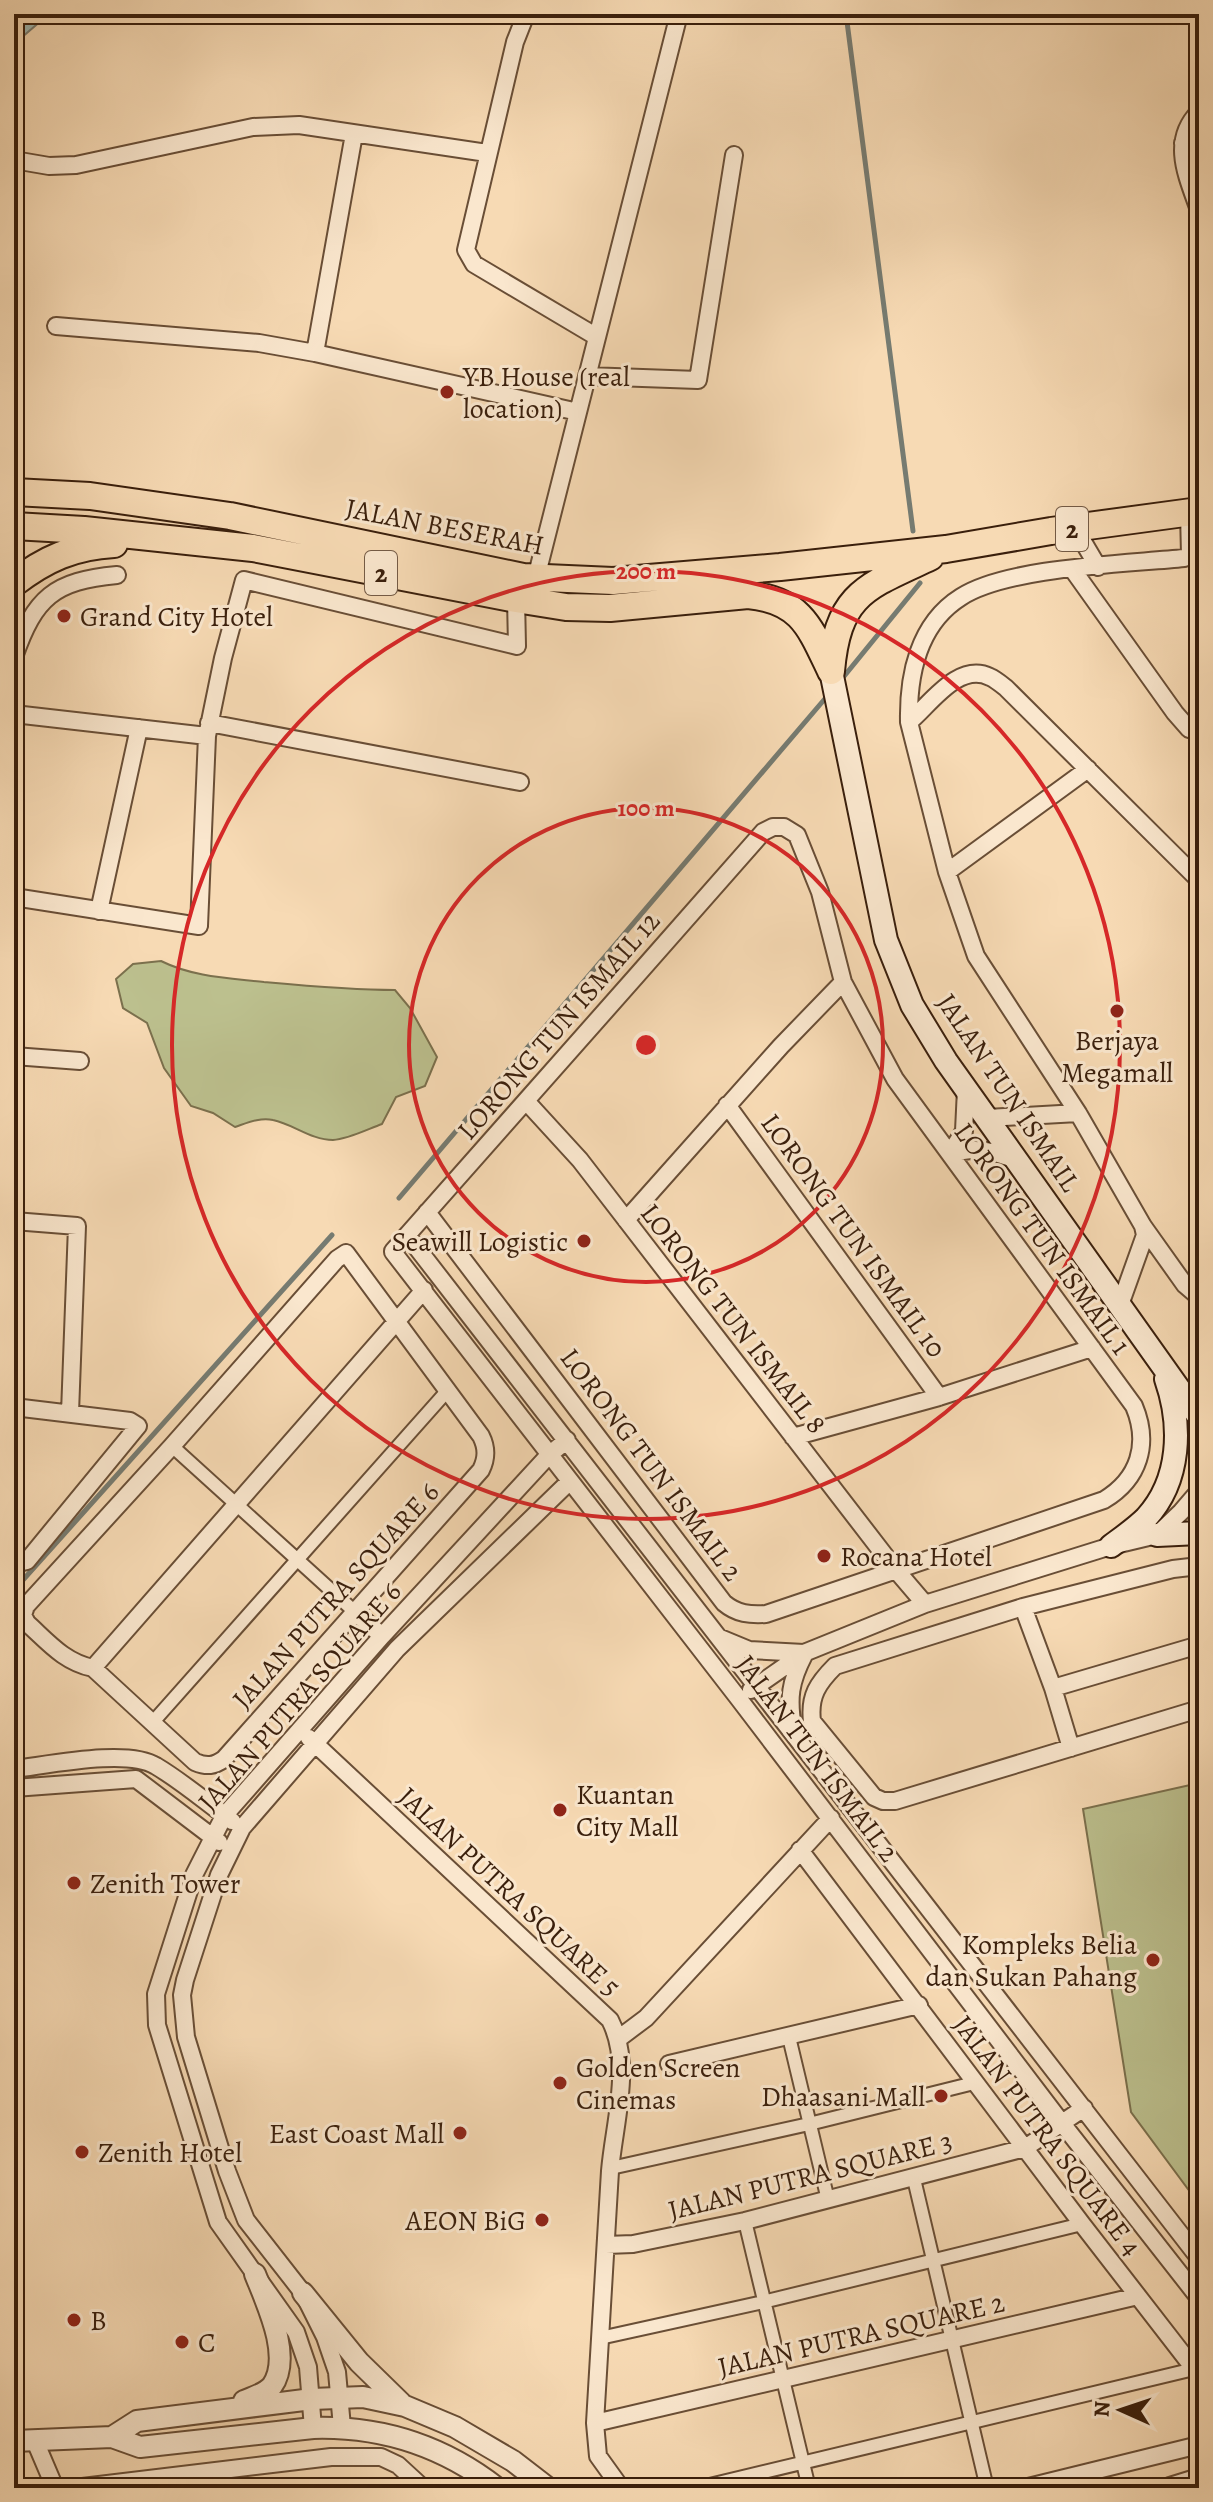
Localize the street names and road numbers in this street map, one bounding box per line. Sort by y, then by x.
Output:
street label: JALAN BESERAH [342,489,547,565]
road number: 2 [1056,507,1088,551]
road number: 2 [365,551,397,595]
street label: LORONG TUN ISMAIL 12 [449,903,669,1148]
street label: JALAN TUN ISMAIL [928,986,1089,1200]
street label: LORONG TUN ISMAIL 10 [752,1106,955,1365]
street label: LORONG TUN ISMAIL 1 [945,1115,1139,1362]
street label: LORONG TUN ISMAIL 8 [631,1196,835,1442]
street label: LORONG TUN ISMAIL 2 [551,1340,751,1589]
street label: JALAN PUTRA SQUARE 6 [225,1475,445,1715]
street label: JALAN PUTRA SQUARE 6 [190,1575,408,1817]
street label: JALAN TUN ISMAIL 2 [727,1647,908,1870]
street label: JALAN PUTRA SQUARE 5 [390,1778,629,2005]
street label: JALAN PUTRA SQUARE 4 [944,2007,1150,2264]
street label: JALAN PUTRA SQUARE 3 [664,2122,956,2230]
street label: JALAN PUTRA SQUARE 2 [714,2284,1008,2386]

